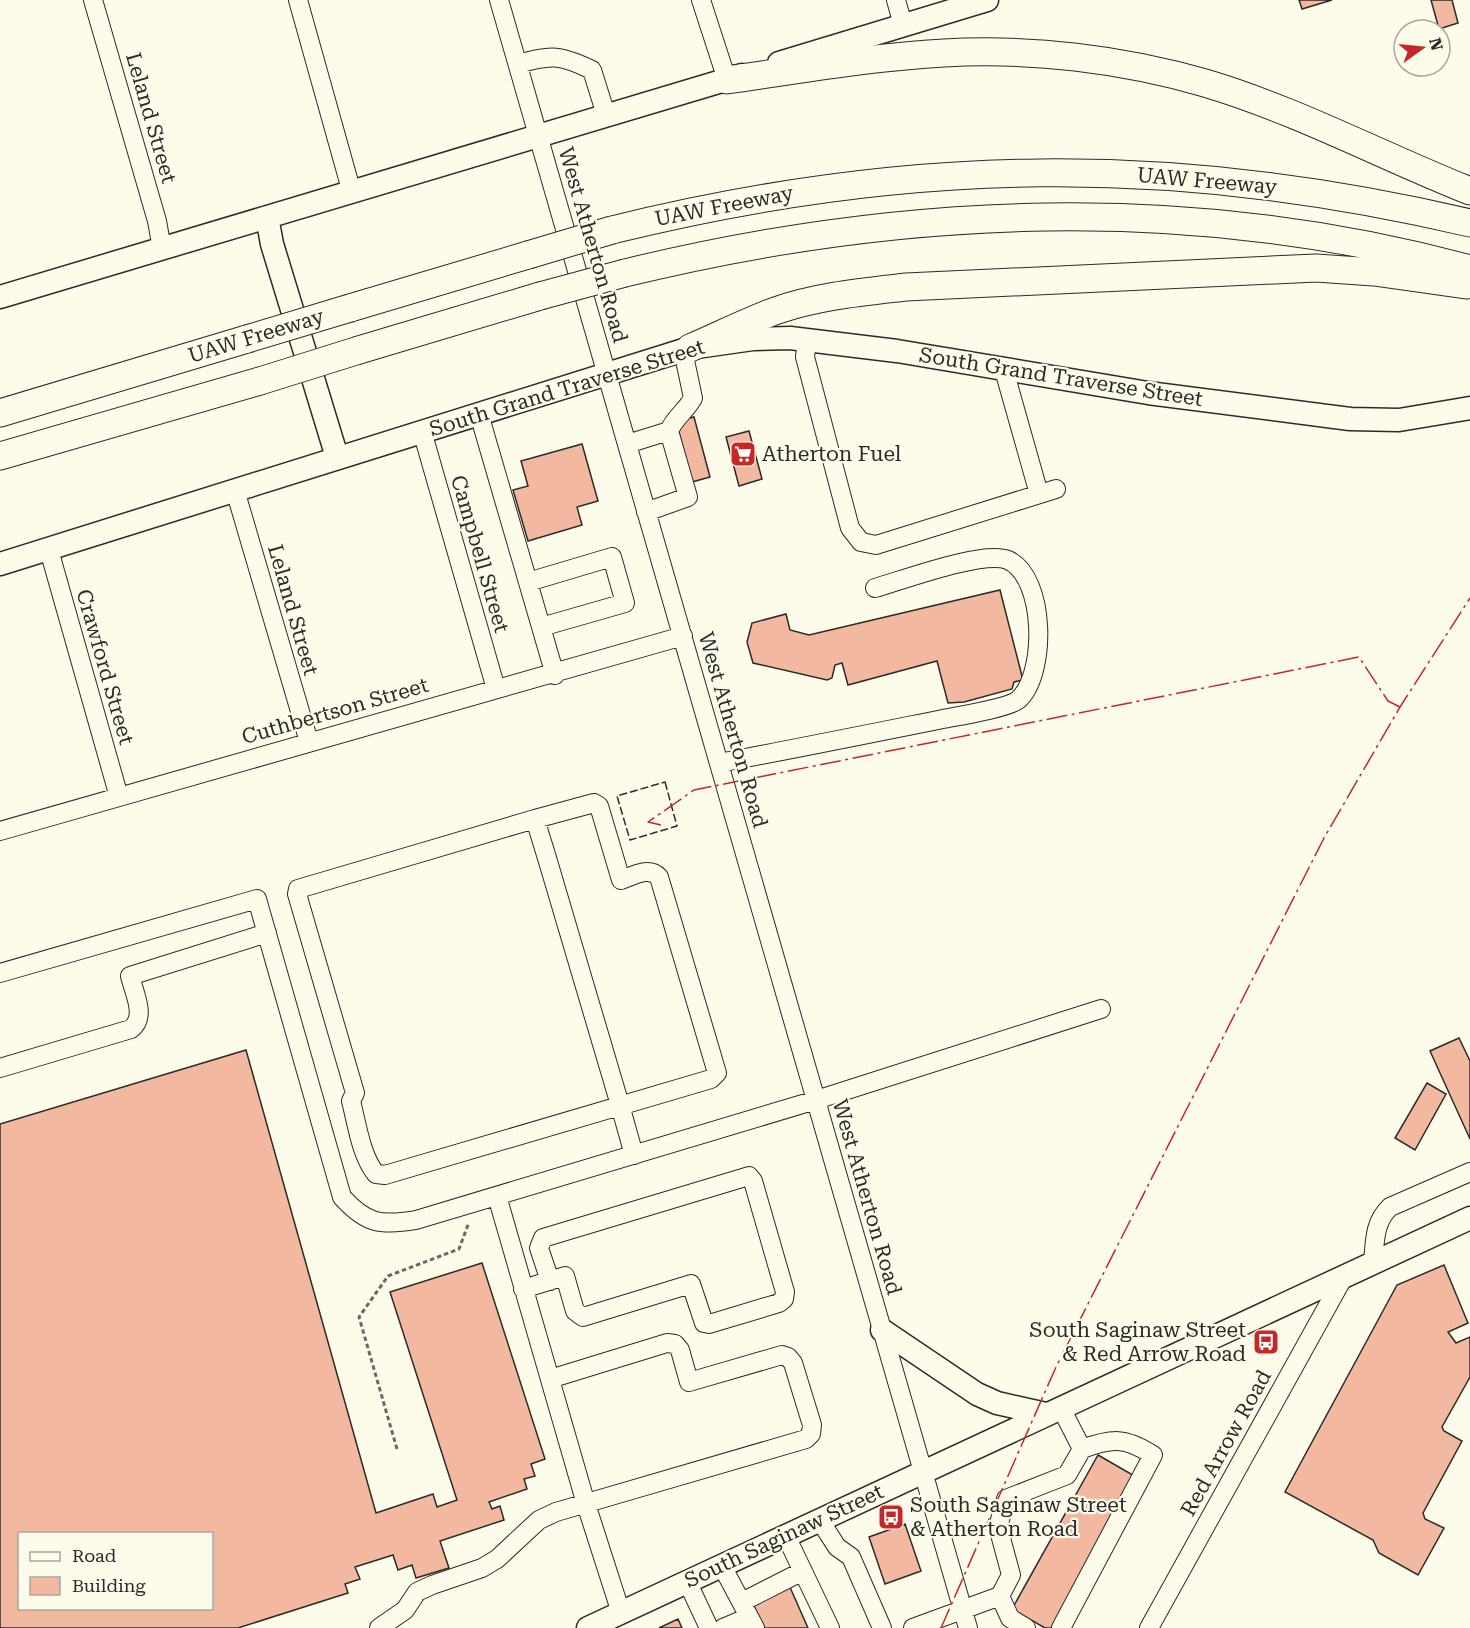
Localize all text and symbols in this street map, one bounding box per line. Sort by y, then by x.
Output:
north arrow [1392,18,1452,78]
text: N [1425,36,1447,53]
street label: Leland Street [121,50,181,186]
street label: West Atherton Road [554,144,633,346]
street label: UAW Freeway [1136,163,1279,199]
street label: UAW Freeway [653,181,796,231]
street label: UAW Freeway [185,304,327,368]
street label: South Grand Traverse Street [426,335,708,441]
street label: South Grand Traverse Street [918,343,1205,411]
supermarket icon: Atherton Fuel [728,439,758,469]
place label: Atherton Fuel [762,442,902,466]
street label: Campbell Street [446,472,514,636]
street label: Leland Street [263,542,323,678]
street label: Crawford Street [71,587,139,748]
street label: West Atherton Road [694,629,773,831]
street label: Cuthbertson Street [239,673,431,749]
street label: West Atherton Road [828,1096,907,1298]
place label: South Saginaw Street & Red Arrow Road [1029,1318,1247,1366]
bus stop icon: South Saginaw Street & Red Arrow Road [1251,1327,1281,1357]
street label: Red Arrow Road [1176,1365,1276,1520]
street label: South Saginaw Street [681,1479,887,1593]
place label: South Saginaw Street & Atherton Road [910,1493,1127,1541]
bus stop icon: South Saginaw Street & Atherton Road [876,1502,906,1532]
legend [18,1532,213,1610]
text: Road [72,1545,117,1566]
text: Building [72,1575,146,1596]

